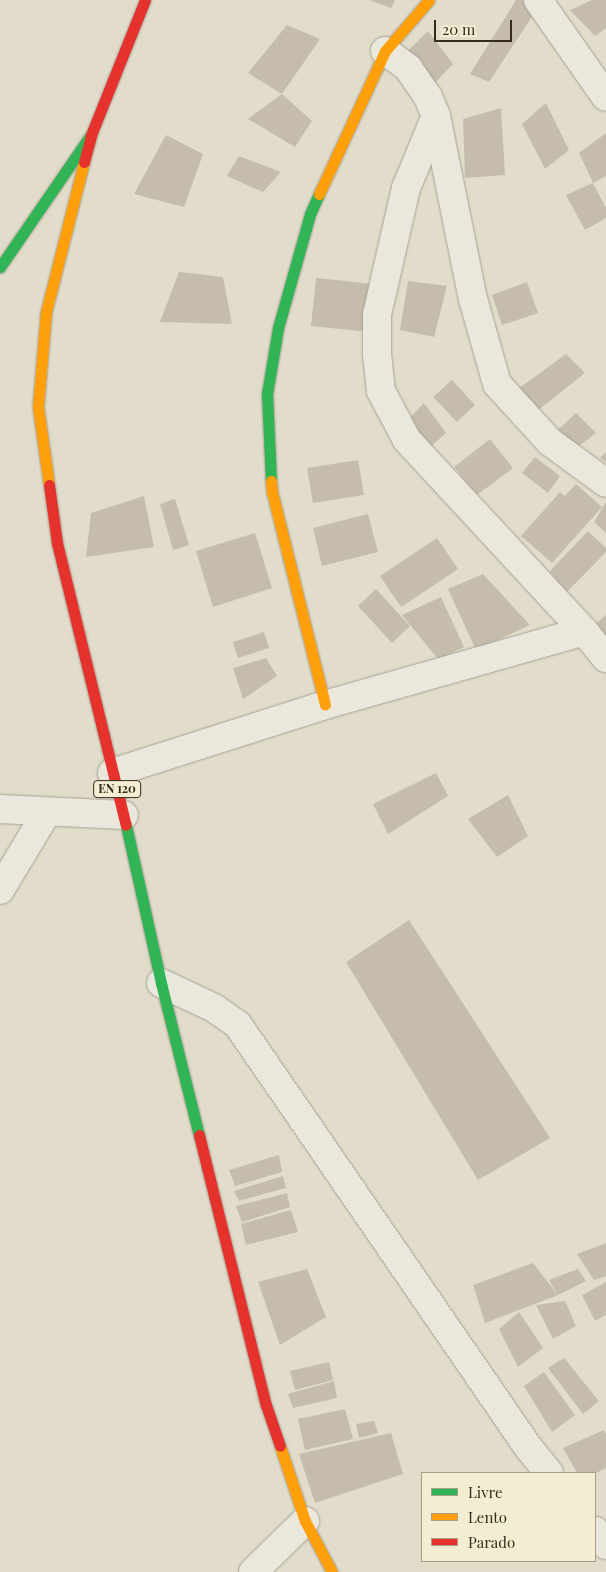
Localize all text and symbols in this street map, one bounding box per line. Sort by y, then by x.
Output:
scale bar [436,10,514,42]
text: 20 m [442,19,475,39]
road number: EN 120 [92,780,142,799]
legend [421,1472,596,1562]
text: Livre [468,1482,503,1502]
text: Lento [468,1507,507,1527]
text: Parado [468,1532,515,1552]

